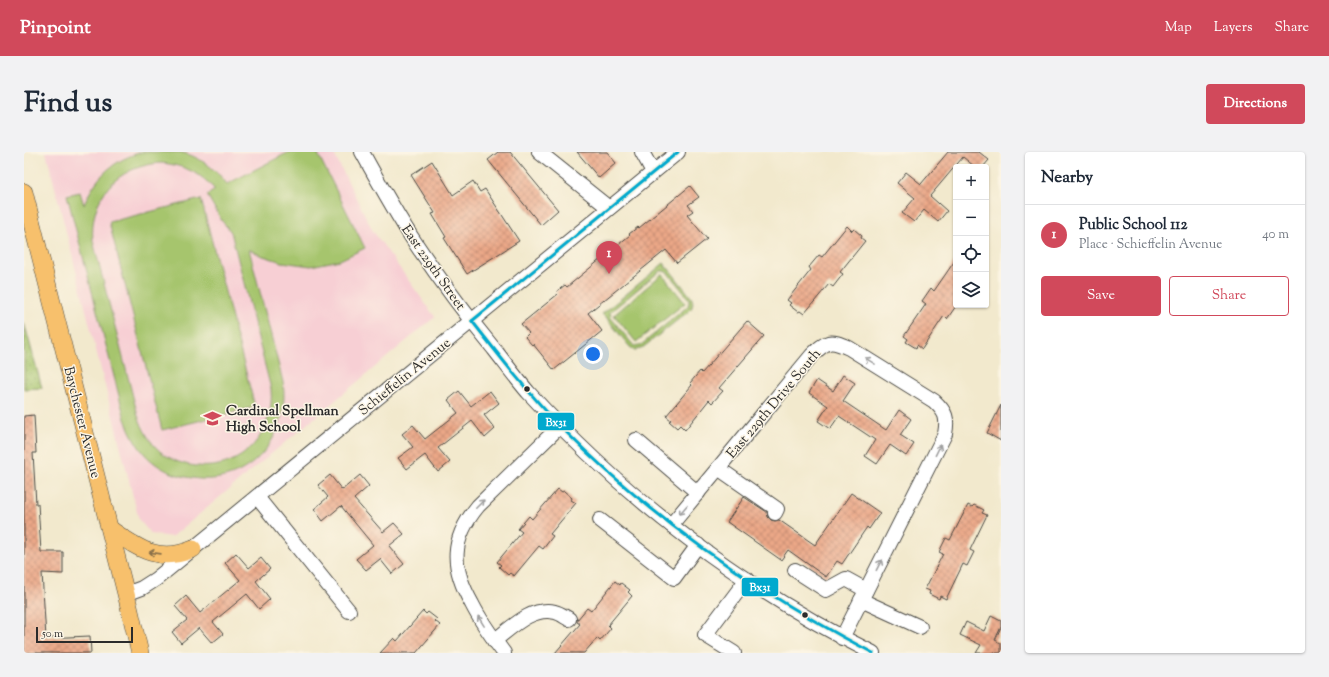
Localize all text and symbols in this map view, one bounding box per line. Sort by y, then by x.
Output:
text: Pinpoint [20,15,91,42]
text: Map [1165,18,1192,38]
text: Layers [1214,18,1252,38]
text: Share [1274,18,1309,38]
text: Find us [24,84,112,124]
button: Directions [1206,84,1305,124]
map controls [953,164,989,308]
button: + [953,164,989,200]
text: Nearby [1041,166,1093,190]
button: − [953,200,989,236]
text: Public School 112 [1079,215,1187,236]
street label: East 229th Street [395,221,469,315]
text: 1 [1052,226,1056,244]
text: 40 m [1262,226,1289,244]
button: locate [953,236,989,272]
text: Place · Schieffelin Avenue [1079,236,1222,254]
pin: 1 [596,241,622,274]
button: layers [953,272,989,308]
button: Save [1041,276,1161,316]
button: Share [1169,276,1289,316]
street label: Schieffelin Avenue [355,334,456,421]
your location [583,344,603,364]
street label: East 229th Drive South [723,345,826,463]
one-way arrow [865,357,876,365]
street label: Baychester Avenue [58,365,105,480]
unlabelled marker [522,384,532,394]
place label: Cardinal Spellman High School [226,402,340,438]
school or university icon: Cardinal Spellman High School [203,408,223,428]
line badge: Bx31 [537,412,575,431]
text: Bx31 [544,415,567,431]
one-way arrow [935,444,942,456]
one-way arrow [475,499,485,509]
one-way arrow [679,505,687,516]
one-way arrow [149,550,162,557]
one-way arrow [876,559,883,571]
line badge: Bx31 [741,577,779,597]
text: Bx31 [748,580,771,596]
unlabelled marker [800,610,810,620]
one-way arrow [477,615,485,627]
scale bar [36,625,133,644]
text: 50 m [42,626,63,642]

